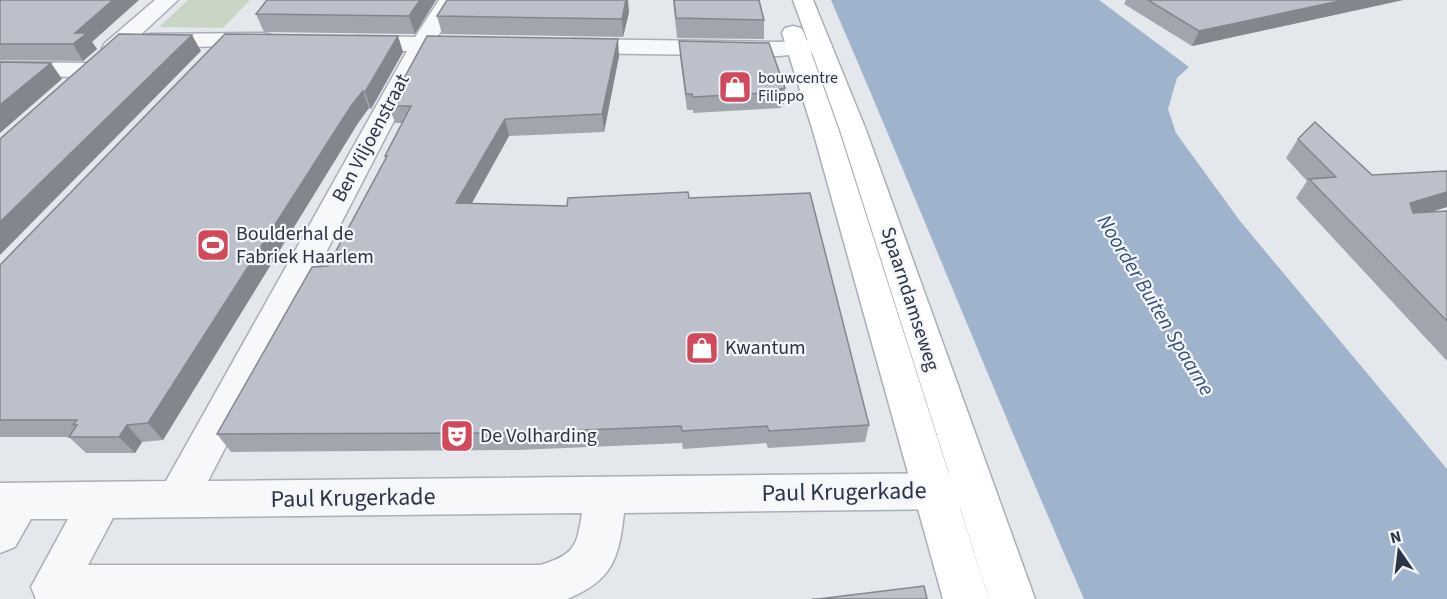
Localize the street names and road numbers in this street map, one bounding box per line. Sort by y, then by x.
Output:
street label: Ben Viljoenstraat [325,69,417,207]
street label: Spaarndamseweg [874,223,946,375]
street label: Paul Krugerkade [761,473,927,511]
street label: Paul Krugerkade [270,479,436,517]

